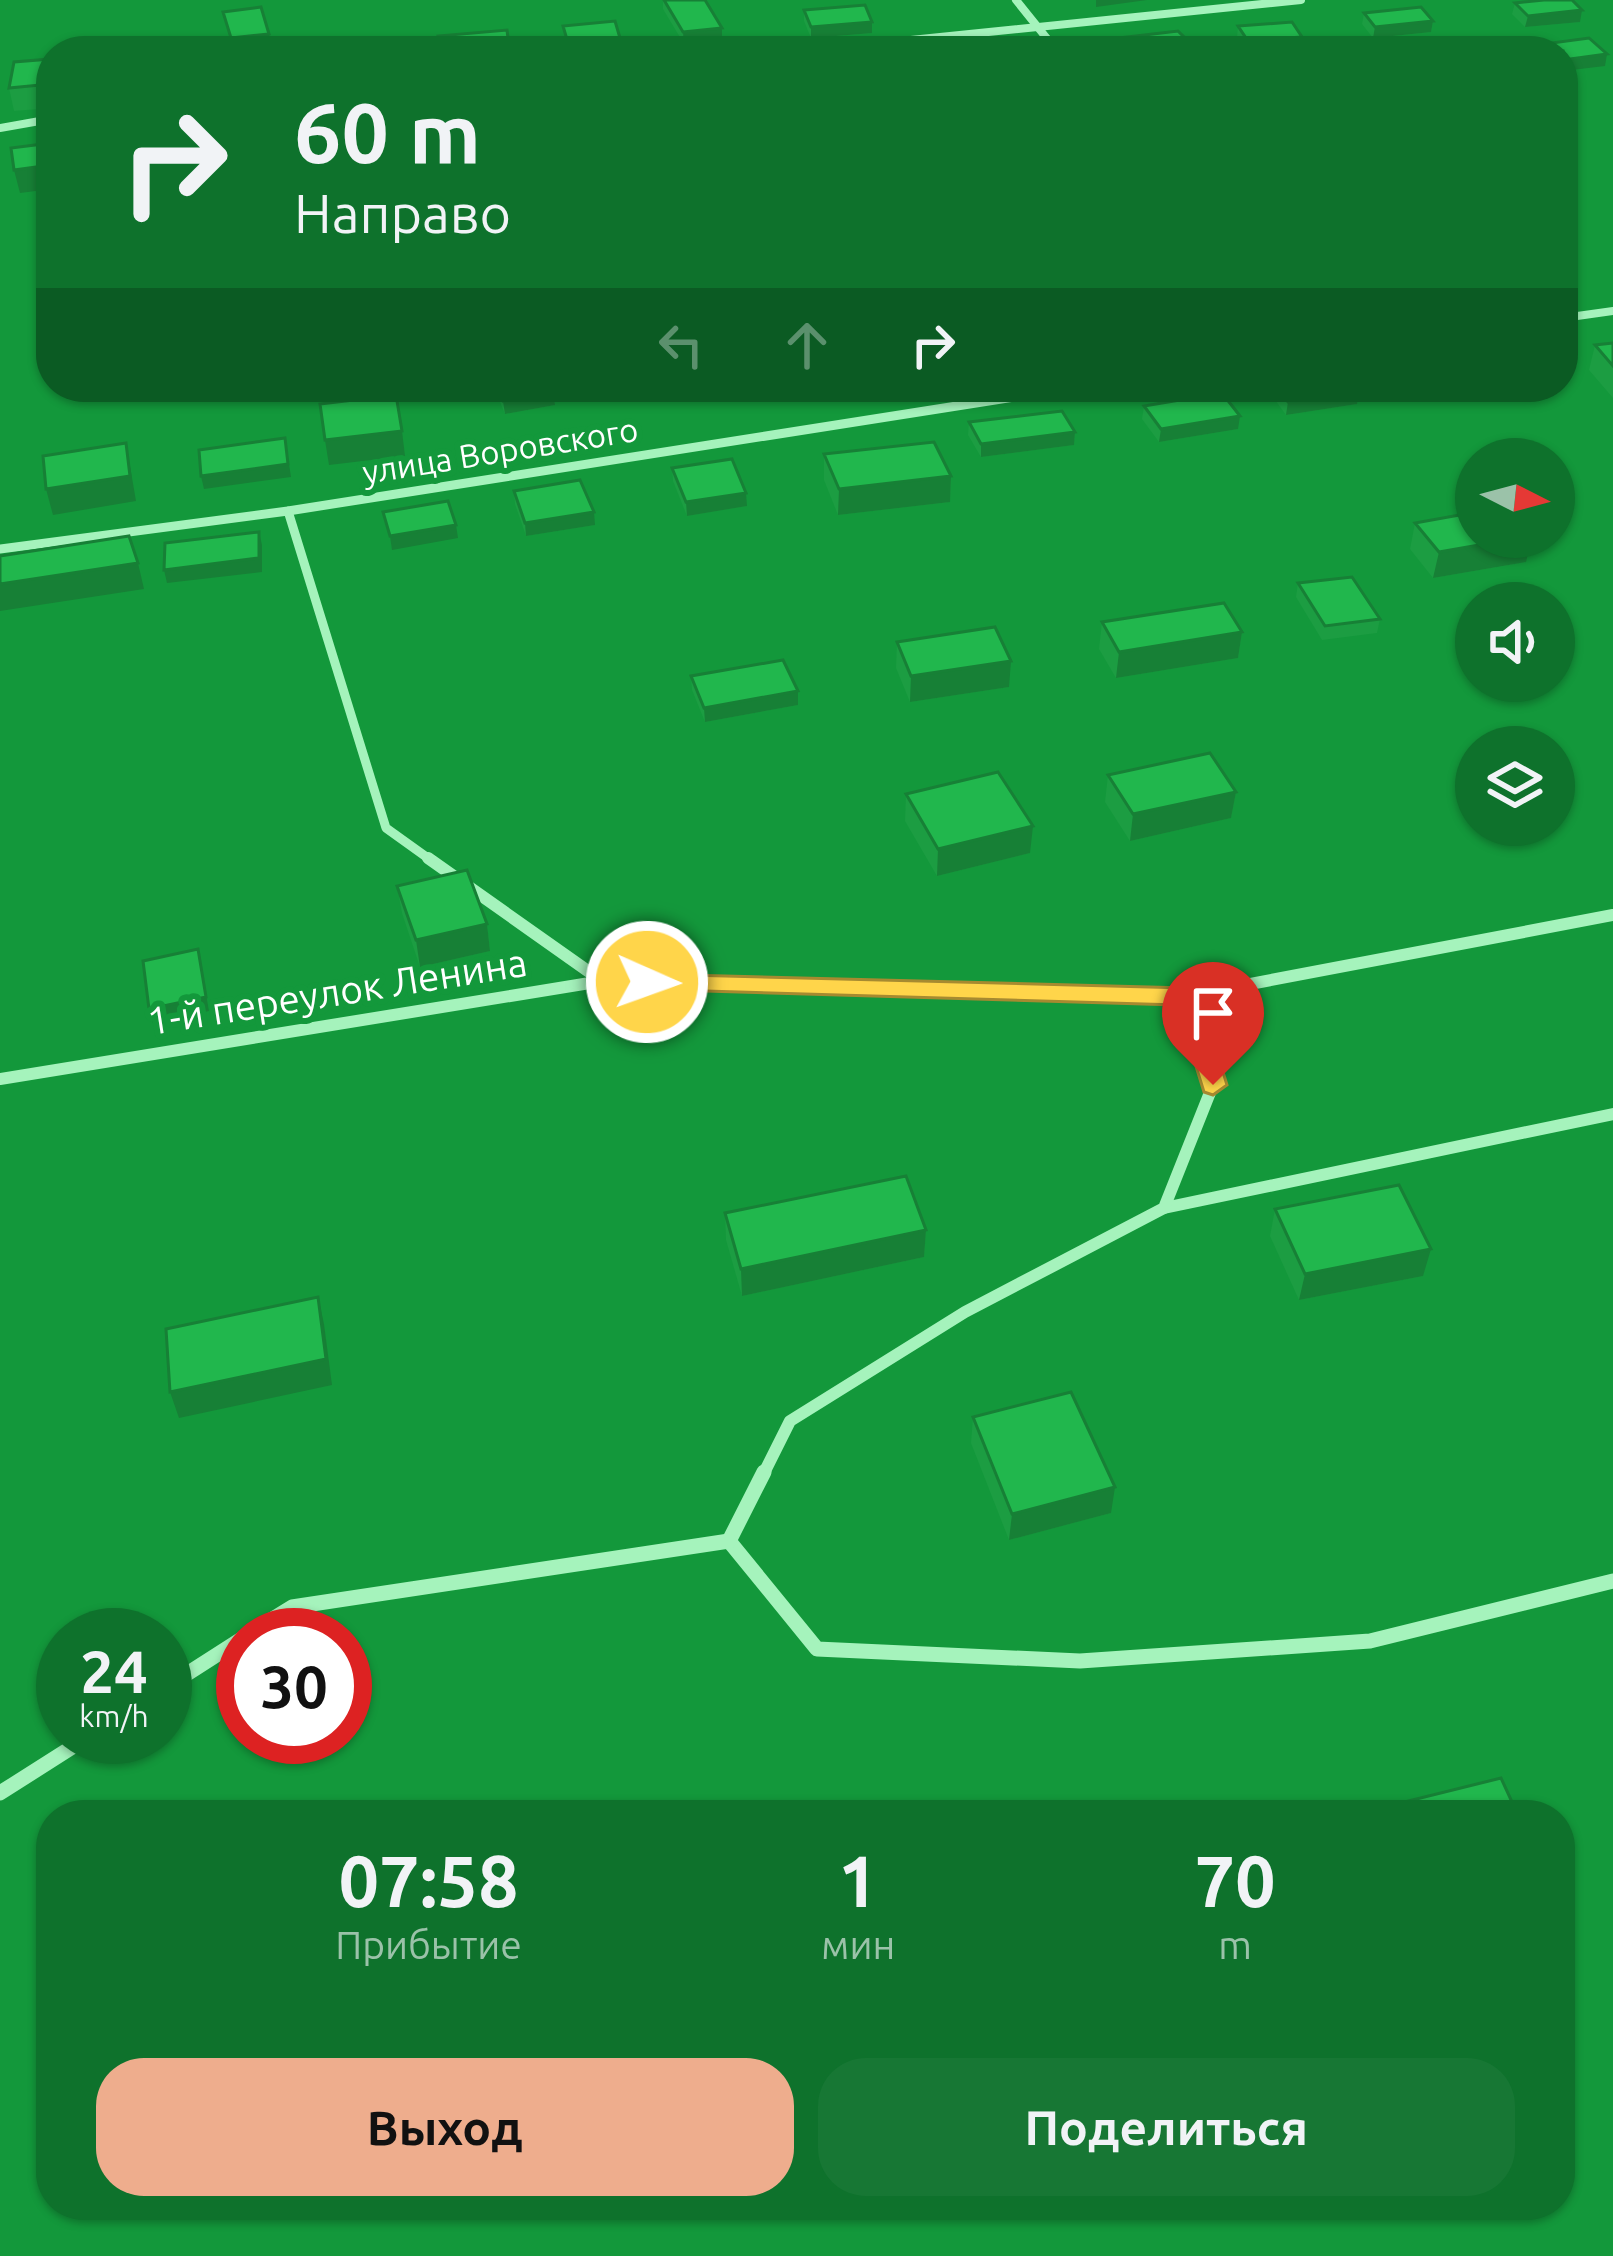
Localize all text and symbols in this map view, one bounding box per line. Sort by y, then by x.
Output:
icon: right [96,84,252,240]
text: 60 m [294,85,481,179]
text: Направо [294,183,511,243]
icon: left [648,312,714,378]
icon: ahead [774,312,840,378]
icon: right [900,312,966,378]
street label: улица Воровского [360,410,640,490]
north arrow [1455,438,1575,558]
map controls [1455,438,1575,846]
button: sound [1455,582,1575,702]
button: layers [1455,726,1575,846]
position arrow [584,919,710,1045]
street label: 1-й переулок Ленина [144,940,530,1042]
pin [1162,962,1264,1085]
icon: arrive [1180,980,1246,1046]
speed limit sign: 30 [216,1608,372,1764]
text: 24 [80,1637,148,1704]
text: km/h [79,1699,149,1733]
text: 07:58 [338,1840,519,1921]
text: 1 [838,1840,878,1921]
text: 70 [1195,1840,1276,1921]
text: Прибытие [335,1923,522,1966]
text: мин [821,1923,895,1966]
text: m [1218,1923,1252,1966]
button: Выход [96,2058,794,2196]
button: Поделиться [818,2058,1515,2196]

